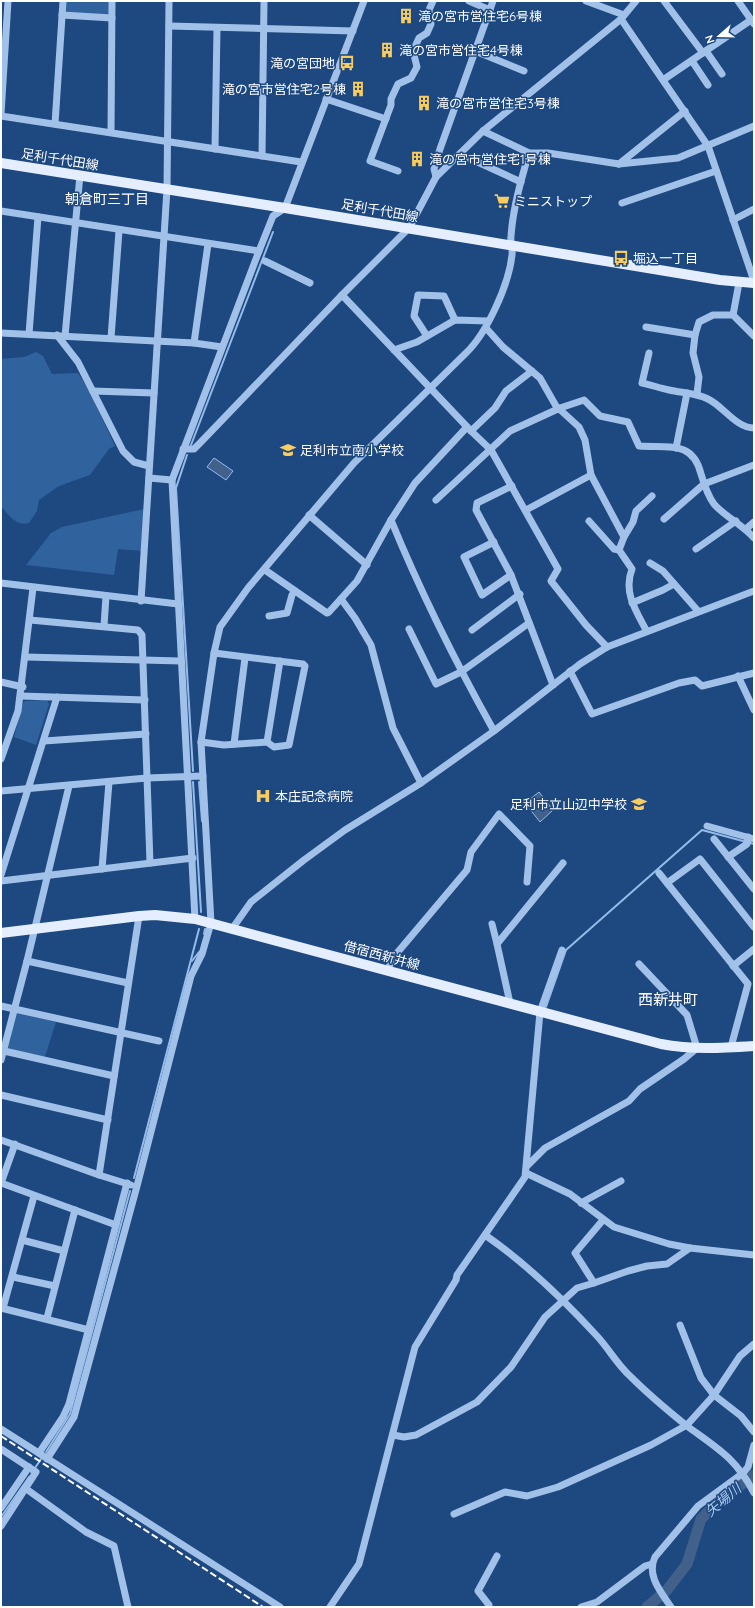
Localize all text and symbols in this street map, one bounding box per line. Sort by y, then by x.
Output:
building icon: 滝の宮市営住宅6号棟 [397,7,415,25]
place label: 滝の宮市営住宅6号棟 [418,8,542,24]
north arrow [699,16,739,56]
text: N [702,33,718,46]
building icon: 滝の宮市営住宅4号棟 [378,41,396,59]
place label: 滝の宮市営住宅4号棟 [399,42,523,58]
bus stop icon: 滝の宮団地 [338,54,356,72]
place label: 滝の宮団地 [270,55,335,71]
building icon: 滝の宮市営住宅2号棟 [349,80,367,98]
place label: 滝の宮市営住宅2号棟 [222,81,346,97]
building icon: 滝の宮市営住宅3号棟 [415,94,433,112]
place label: 滝の宮市営住宅3号棟 [436,95,560,111]
street label: 足利千代田線 [20,145,100,173]
building icon: 滝の宮市営住宅1号棟 [408,150,426,168]
place label: 滝の宮市営住宅1号棟 [429,151,551,167]
district label: 朝倉町三丁目 [65,190,149,208]
supermarket icon: ミニストップ [493,192,511,210]
place label: ミニストップ [514,193,592,209]
street label: 足利千代田線 [340,195,420,225]
bus stop icon: 堀込一丁目 [612,249,630,267]
place label: 堀込一丁目 [633,250,698,266]
school or university icon: 足利市立南小学校 [279,441,297,459]
place label: 足利市立南小学校 [300,442,404,458]
hospital icon: 本庄記念病院 [254,787,272,805]
place label: 本庄記念病院 [275,788,353,804]
school or university icon: 足利市立山辺中学校 [630,795,648,813]
place label: 足利市立山辺中学校 [510,796,627,812]
street label: 借宿西新井線 [342,937,422,973]
district label: 西新井町 [638,990,698,1009]
water label: 矢場川 [701,1478,746,1520]

